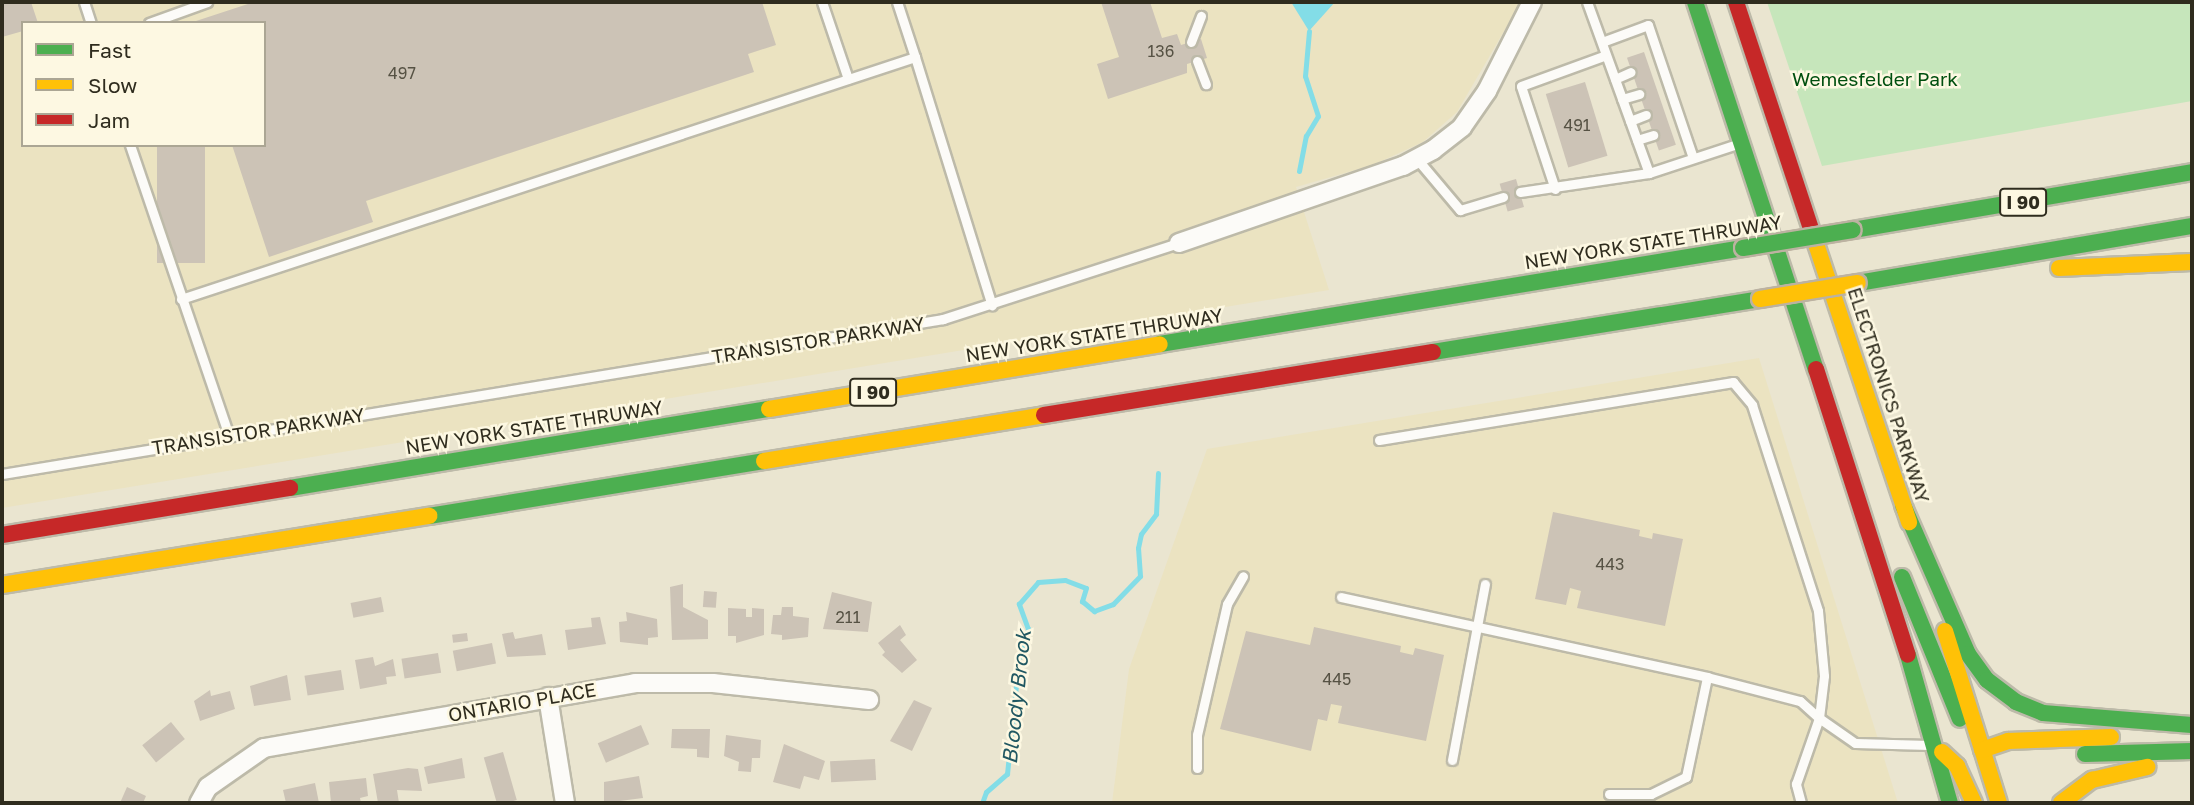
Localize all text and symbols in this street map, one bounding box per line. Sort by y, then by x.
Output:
legend [21,21,266,147]
text: Fast [88,37,131,63]
house number: 136 [1148,41,1174,61]
house number: 497 [388,63,416,83]
park label: Wemesfelder Park [1792,68,1958,90]
text: Slow [88,72,137,98]
text: Jam [88,107,130,133]
house number: 491 [1563,115,1591,135]
road number: I 90 [1998,188,2048,216]
street label: NEW YORK STATE THRUWAY [1523,210,1783,274]
street label: ELECTRONICS PARKWAY [1843,284,1935,506]
street label: NEW YORK STATE THRUWAY [964,303,1224,367]
street label: TRANSISTOR PARKWAY [710,312,926,368]
road number: I 90 [848,378,898,406]
street label: NEW YORK STATE THRUWAY [404,395,664,459]
street label: TRANSISTOR PARKWAY [150,403,366,459]
house number: 443 [1596,554,1624,574]
house number: 211 [836,607,860,627]
water label: Bloody Brook [996,629,1036,765]
house number: 445 [1323,669,1351,689]
street label: ONTARIO PLACE [446,678,598,726]

